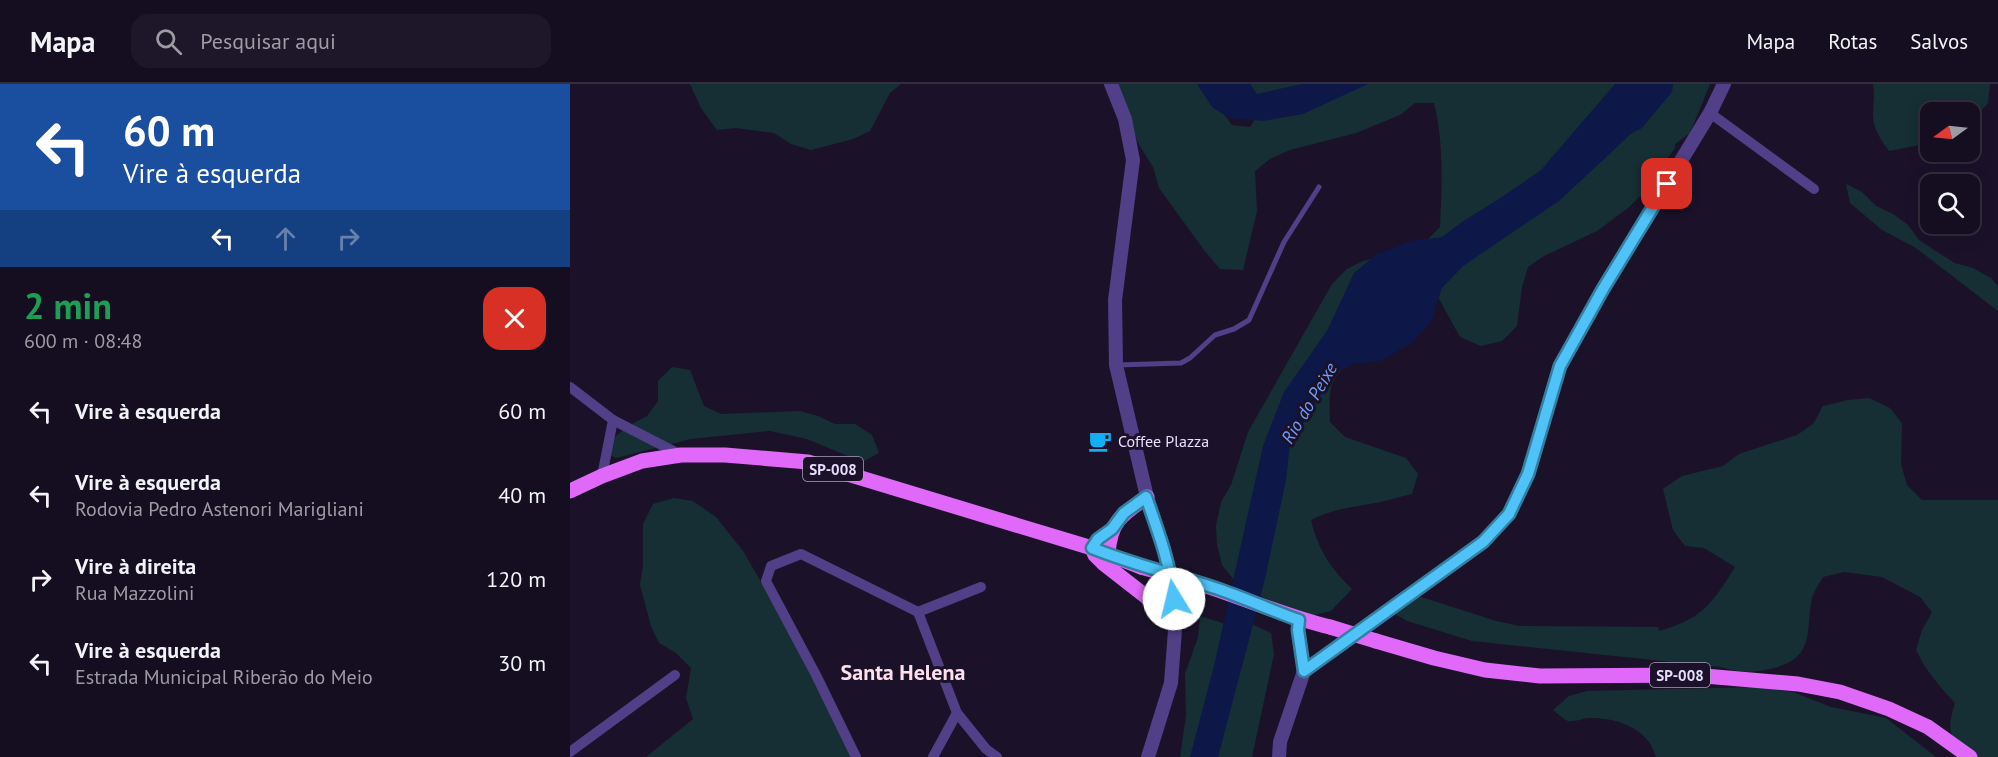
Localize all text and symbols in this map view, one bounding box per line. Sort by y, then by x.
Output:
search box [131,14,551,68]
text: Mapa [30,23,95,60]
icon: search [152,25,185,58]
text: Pesquisar aqui [200,27,336,55]
text: Mapa [1746,28,1795,55]
text: Rotas [1828,28,1877,55]
text: Salvos [1910,28,1968,55]
north arrow [1920,102,1980,162]
map controls [1920,102,1980,234]
text: 60 m [123,103,215,158]
icon: left [24,108,102,186]
text: Vire à esquerda [123,156,301,190]
pin [1641,158,1692,209]
icon: arrive [1650,167,1683,200]
button: search [1920,174,1980,234]
icon: left [206,222,239,255]
icon: ahead [269,222,302,255]
icon: right [332,222,365,255]
text: 2 min [24,282,112,329]
button: close [483,287,546,350]
text: 600 m · 08:48 [24,328,142,354]
water label: Rio do Peixe [1276,358,1342,448]
icon: left [24,395,57,428]
text: Vire à esquerda [75,397,221,425]
text: 60 m [498,397,546,425]
cafe icon: Coffee Plazza [1087,428,1113,454]
place label: Coffee Plazza [1118,431,1209,451]
road number: SP-008 [803,457,863,481]
text: Vire à esquerda [75,468,221,496]
icon: left [24,479,57,512]
text: 40 m [498,481,546,509]
text: Rodovia Pedro Astenori Marigliani [75,496,364,522]
text: Vire à direita [75,552,196,580]
icon: right [24,563,57,596]
text: 120 m [486,565,546,593]
position arrow [1142,567,1206,631]
text: Rua Mazzolini [75,580,194,606]
text: Vire à esquerda [75,636,221,664]
icon: left [24,647,57,680]
text: 30 m [498,649,546,677]
district label: Santa Helena [841,658,965,686]
road number: SP-008 [1650,663,1710,687]
text: Estrada Municipal Riberão do Meio [75,664,373,690]

